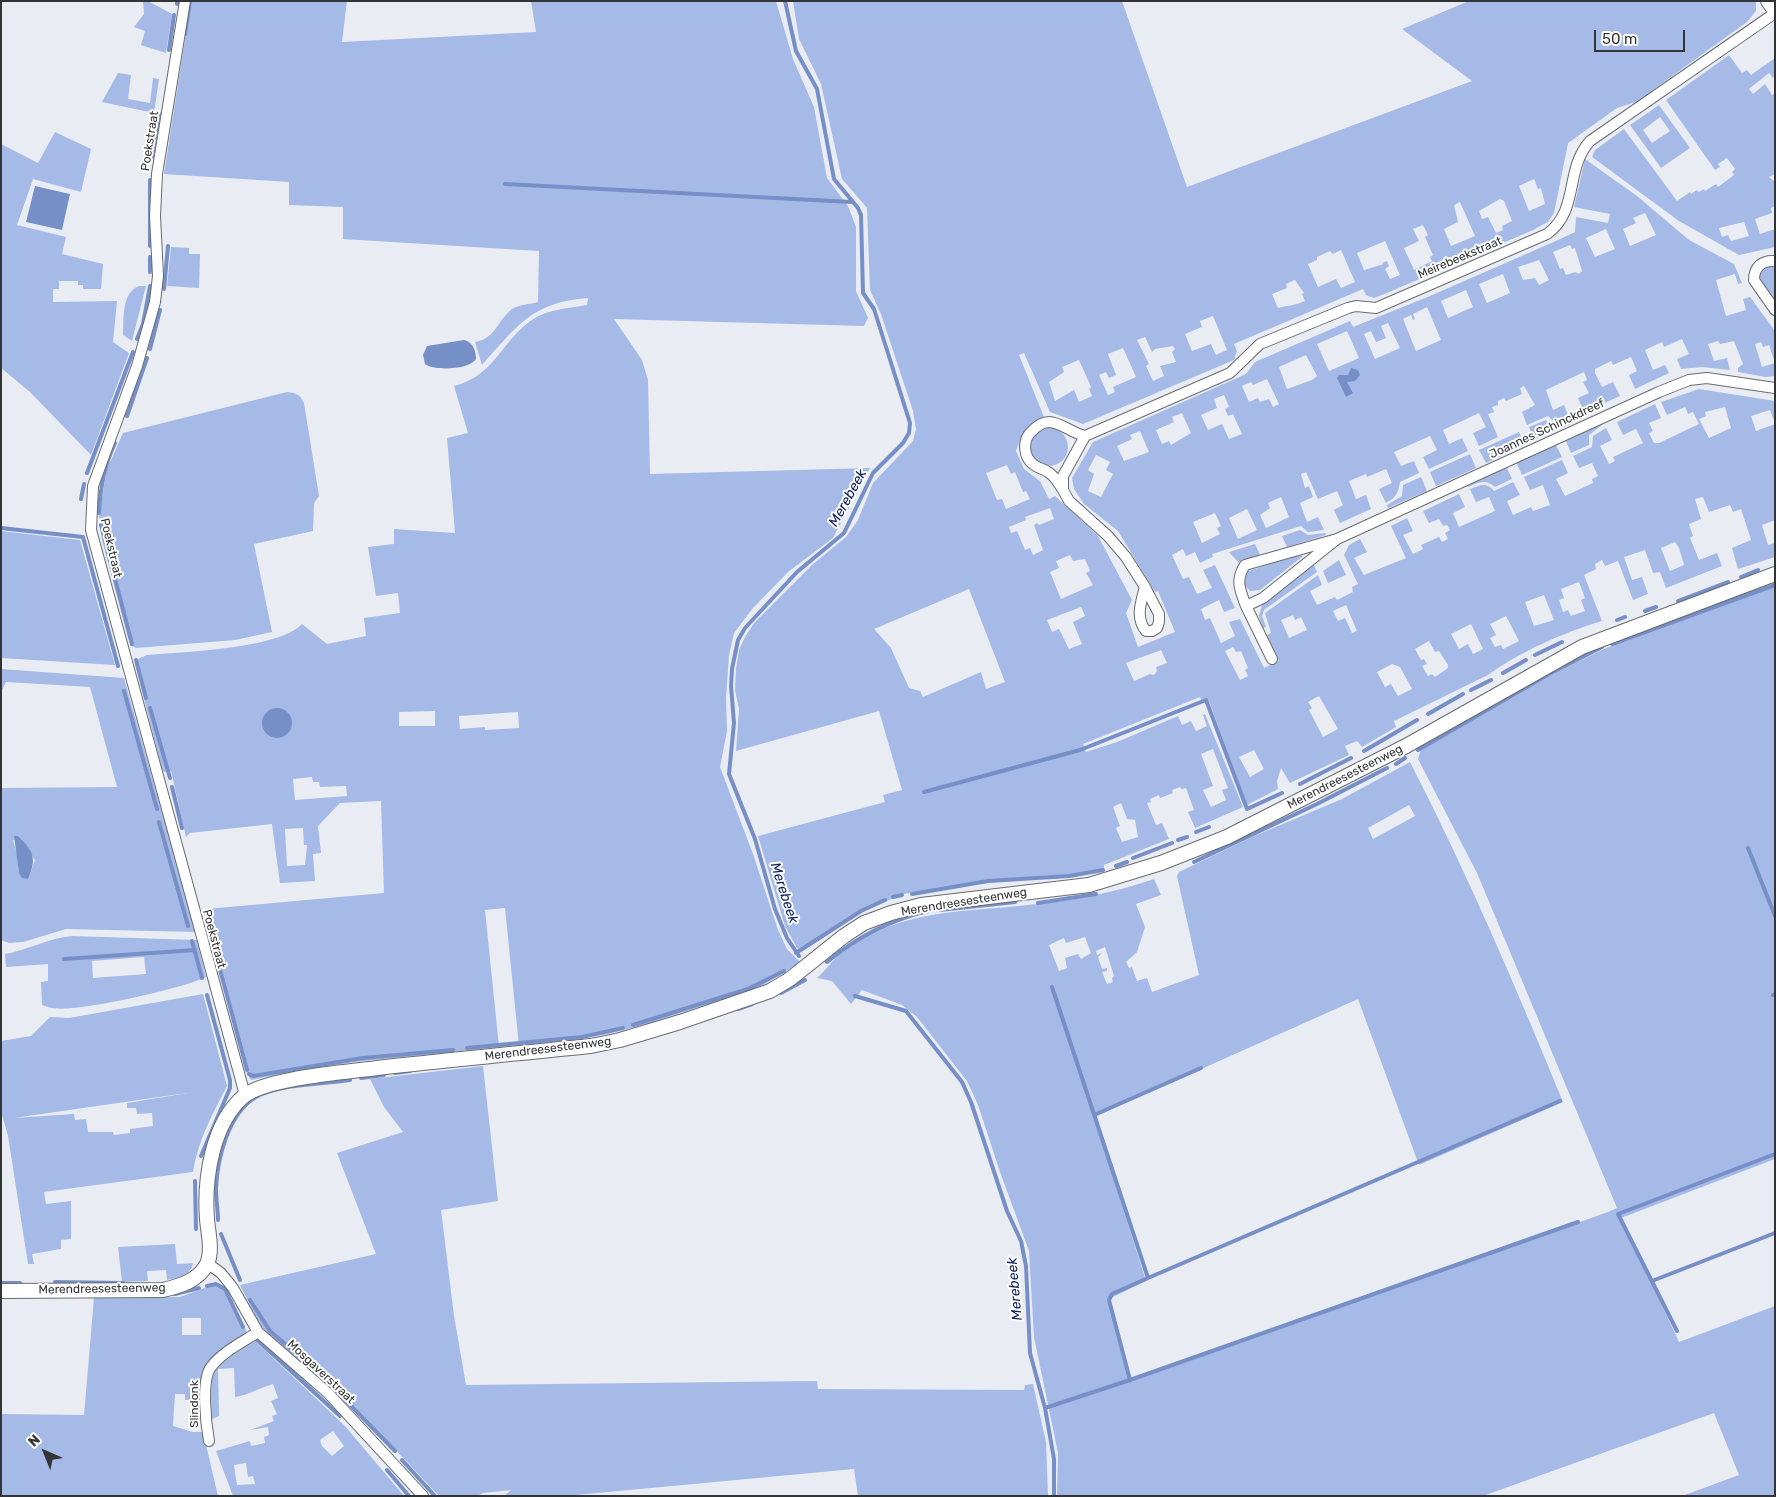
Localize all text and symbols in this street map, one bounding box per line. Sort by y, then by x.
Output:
scale bar [1596,20,1687,52]
text: 50 m [1602,30,1637,48]
street label: Poekstraat [138,110,162,172]
street label: Meirebeekstraat [1416,234,1504,282]
street label: Joannes Schinckdreef [1487,396,1607,462]
water label: Merebeek [825,466,871,530]
street label: Poekstraat [97,517,125,579]
street label: Merendreesesteenweg [1285,742,1405,812]
water label: Merebeek [766,860,802,926]
street label: Merendreesesteenweg [900,885,1028,919]
street label: Poekstraat [199,908,229,970]
street label: Merendreesesteenweg [484,1034,612,1064]
water label: Merebeek [1004,1257,1026,1321]
street label: Merendreesesteenweg [38,1281,166,1297]
street label: Mosgaverstraat [284,1337,358,1407]
street label: Slindonk [188,1380,202,1428]
north arrow [20,1427,70,1477]
text: N [25,1431,44,1450]

